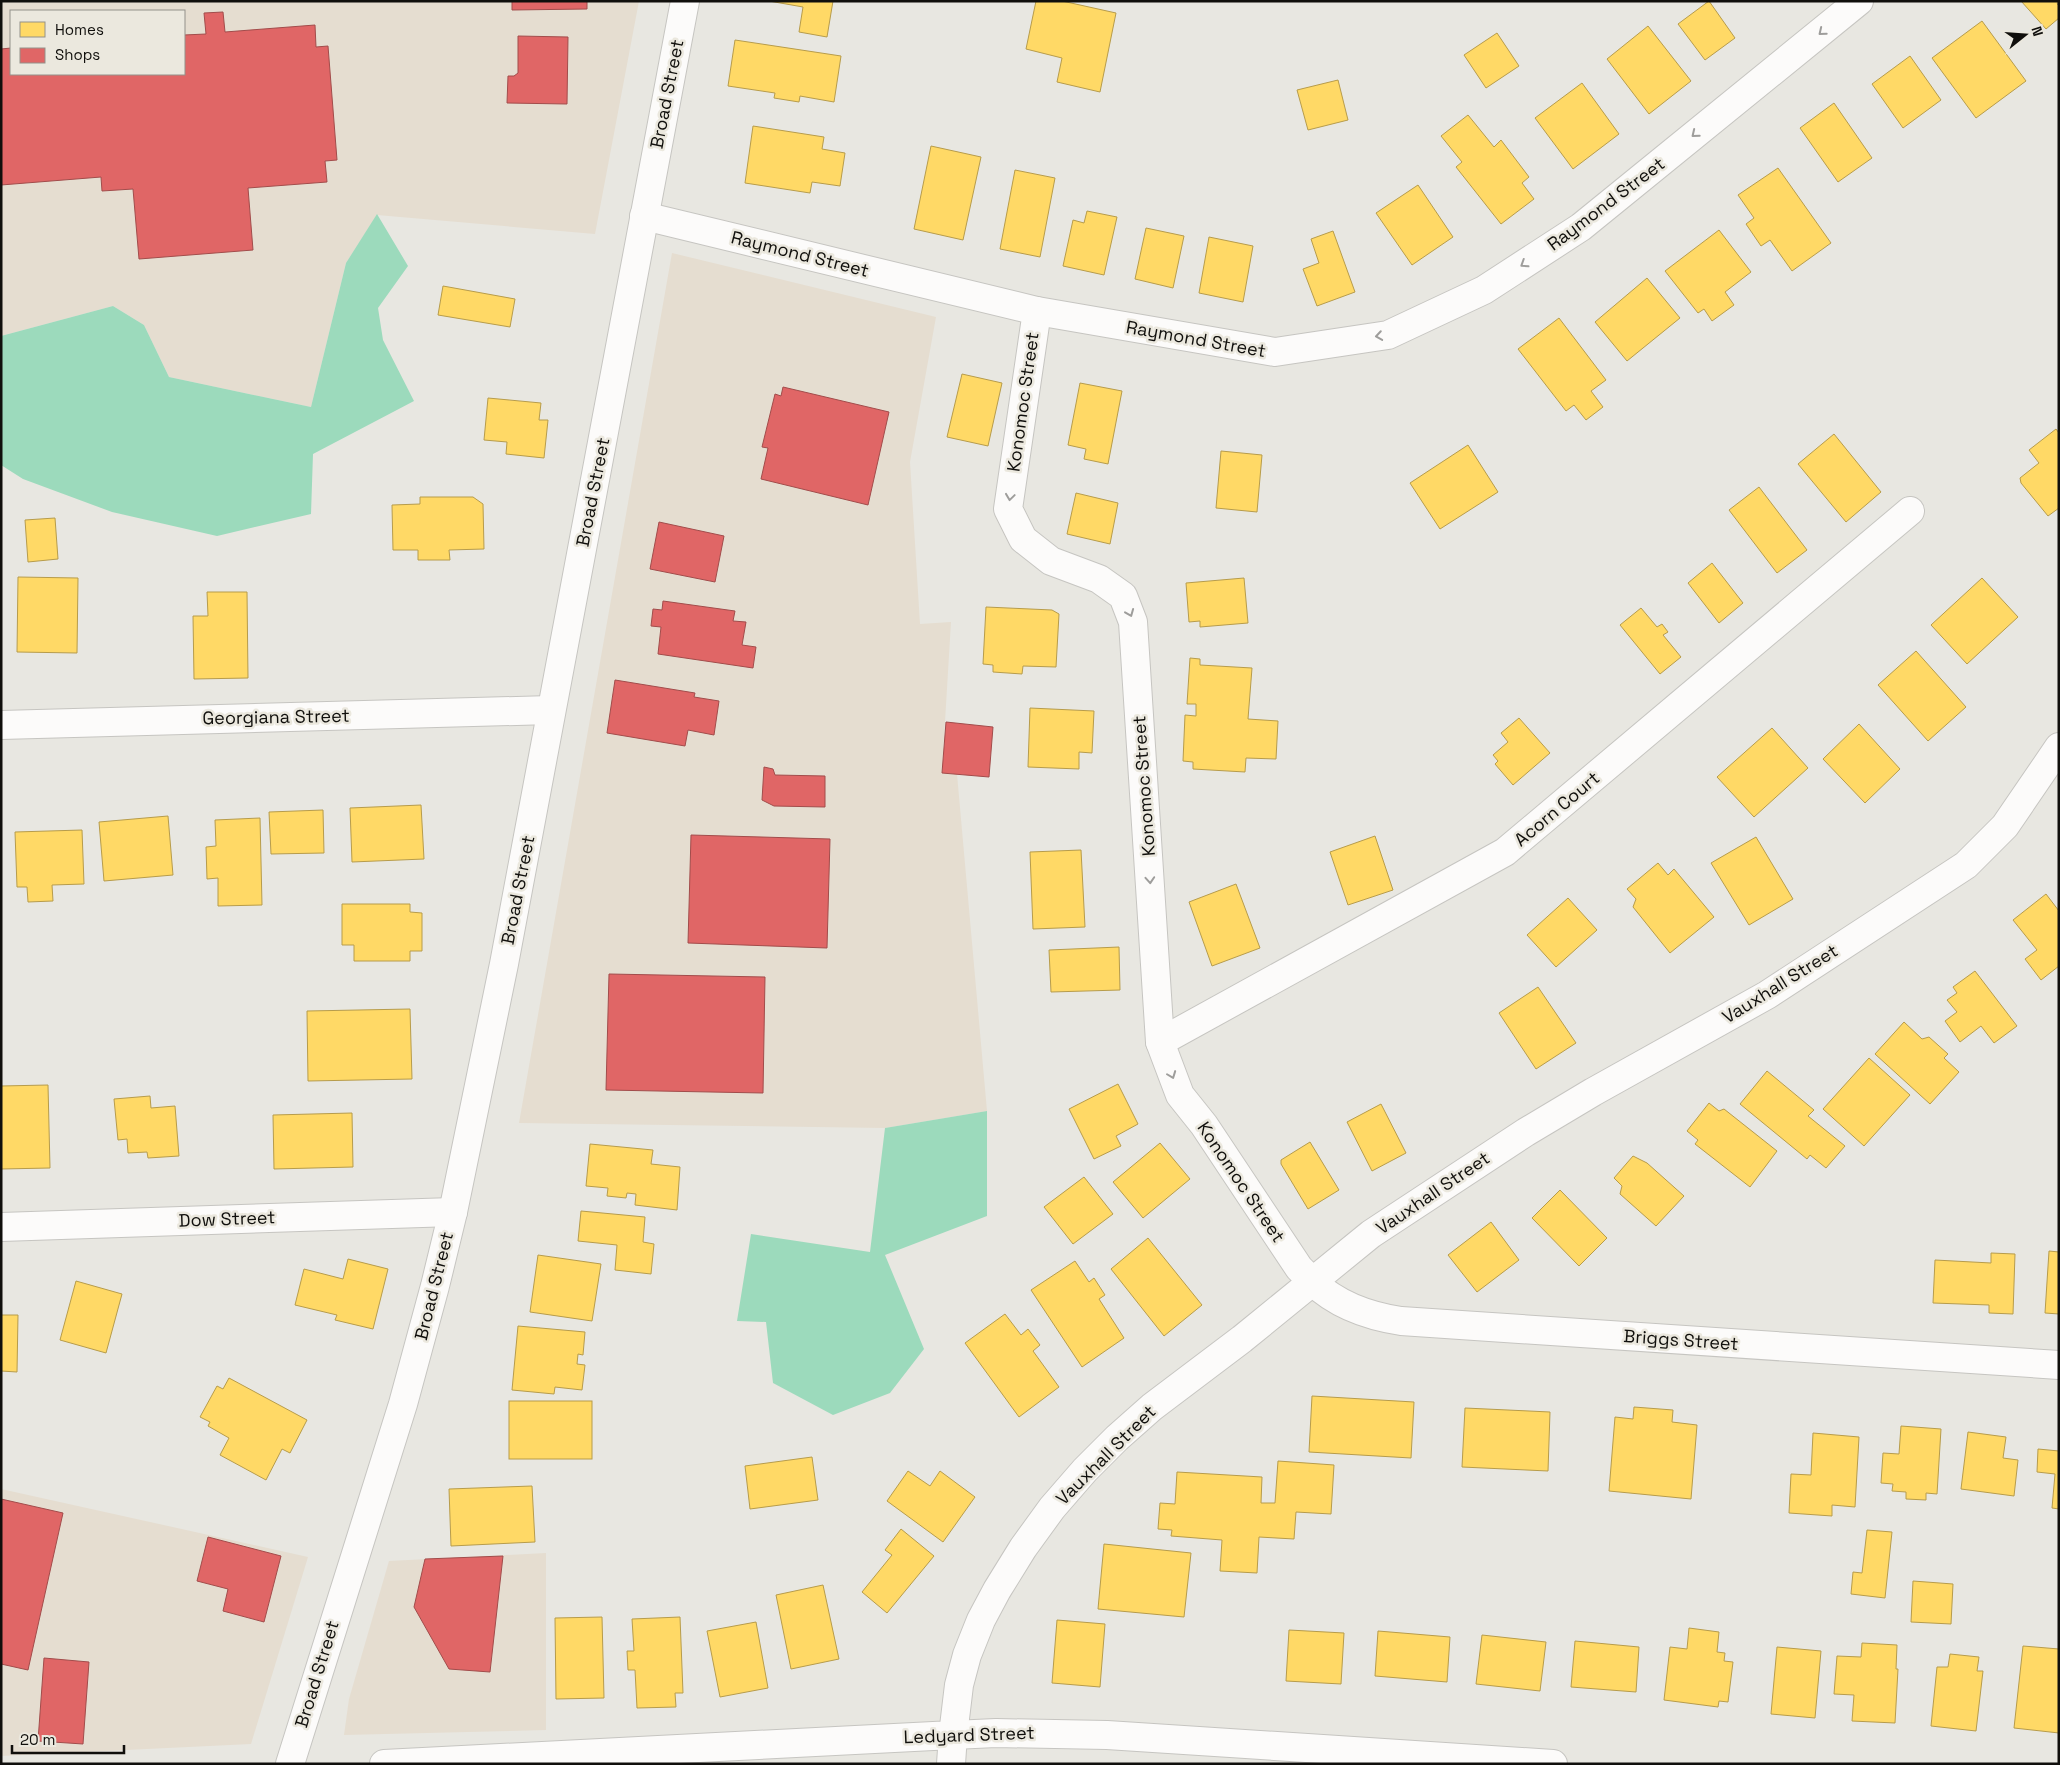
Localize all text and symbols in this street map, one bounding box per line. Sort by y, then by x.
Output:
legend [10,10,185,75]
north arrow [2000,10,2050,60]
text: Homes [55,20,104,39]
text: N [2027,24,2047,38]
one-way arrow [1818,26,1827,35]
street label: Broad Street [645,37,688,150]
text: Shops [55,45,100,64]
one-way arrow [1692,129,1701,138]
street label: Raymond Street [1542,152,1669,255]
street label: Raymond Street [729,225,871,282]
one-way arrow [1521,258,1530,267]
street label: Raymond Street [1124,315,1268,362]
one-way arrow [1375,330,1383,341]
street label: Konomoc Street [1001,331,1044,473]
street label: Broad Street [571,435,614,548]
one-way arrow [1005,493,1015,502]
one-way arrow [1123,608,1134,617]
street label: Georgiana Street [202,704,350,729]
street label: Konomoc Street [1127,715,1160,857]
street label: Acorn Court [1509,766,1604,851]
street label: Broad Street [496,833,539,946]
one-way arrow [1144,876,1155,884]
street label: Vauxhall Street [1718,939,1842,1028]
one-way arrow [1166,1070,1176,1078]
street label: Konomoc Street [1192,1117,1290,1247]
street label: Vauxhall Street [1372,1146,1494,1239]
street label: Dow Street [178,1205,276,1232]
street label: Broad Street [409,1229,458,1342]
street label: Briggs Street [1623,1324,1739,1355]
street label: Vauxhall Street [1051,1400,1161,1510]
street label: Broad Street [289,1618,344,1730]
street label: Ledyard Street [903,1721,1035,1748]
scale bar [12,1722,125,1754]
text: 20 m [20,1730,55,1749]

